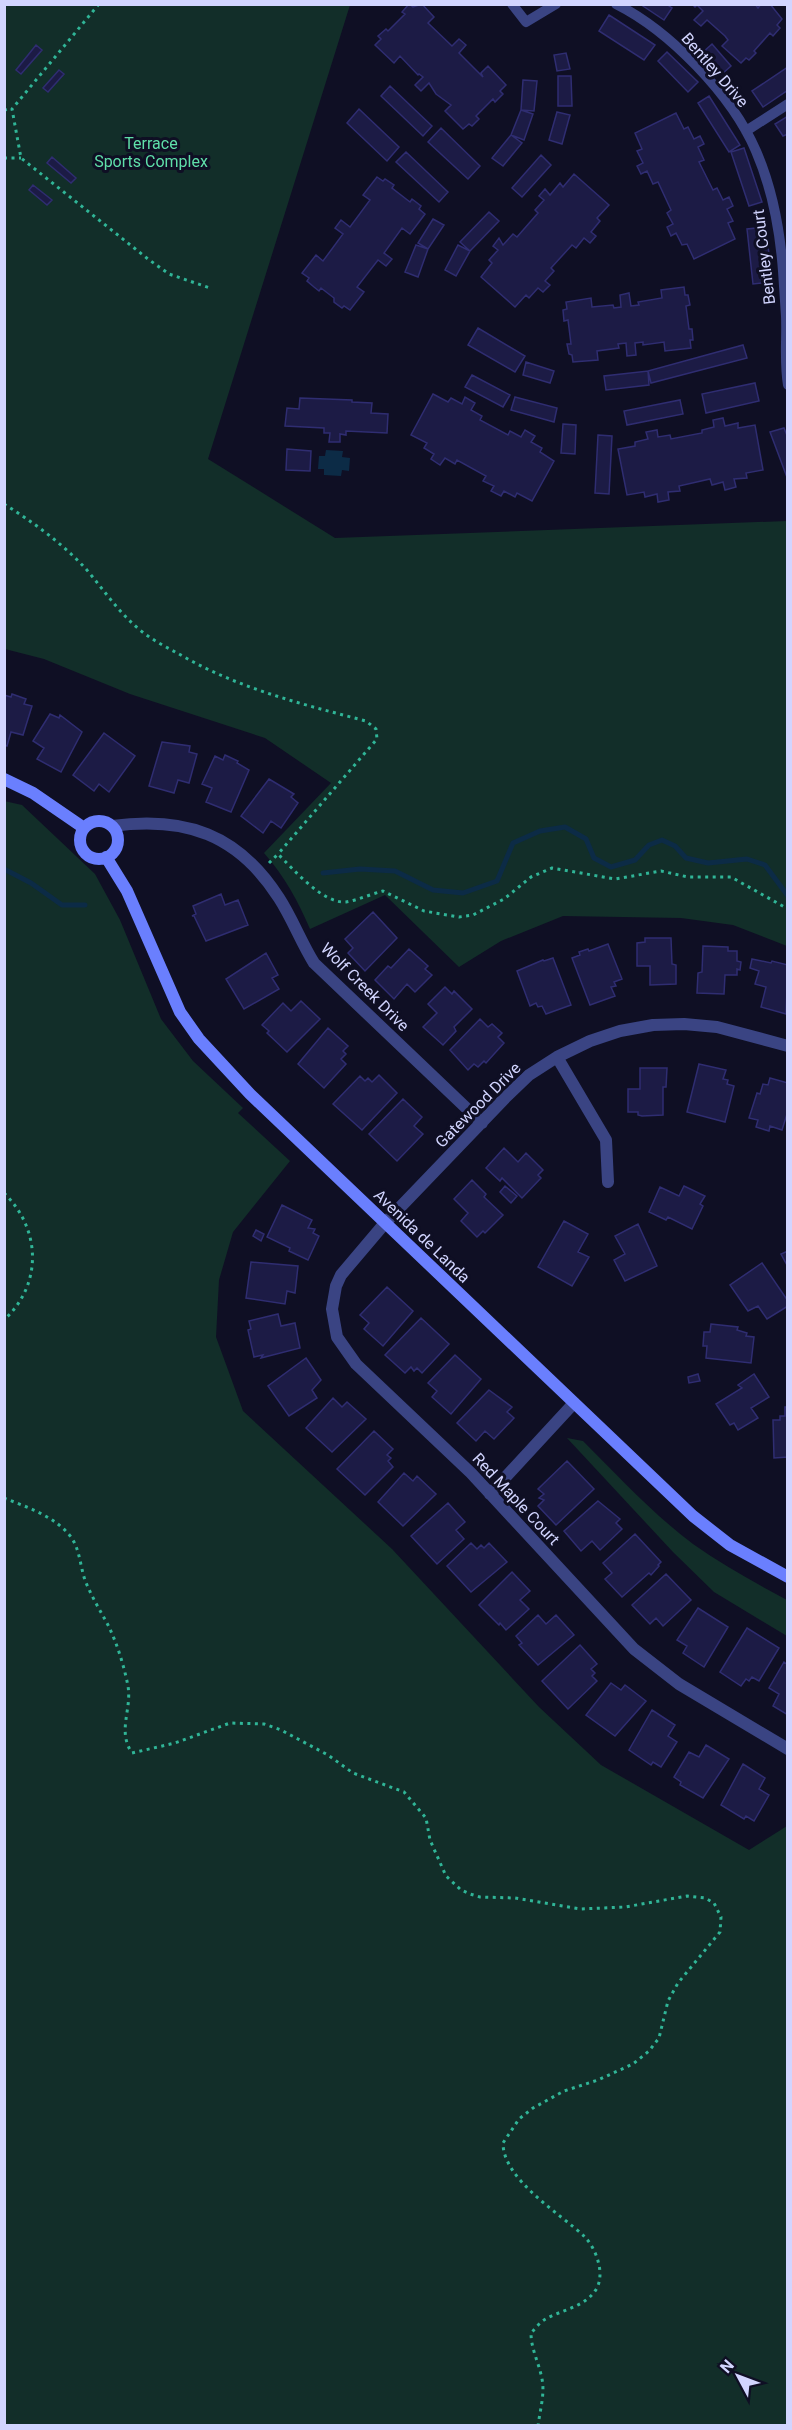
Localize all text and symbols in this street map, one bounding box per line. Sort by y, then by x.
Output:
street label: Bentley Drive [678,29,752,111]
park label: Terrace Sports Complex [94,134,208,171]
street label: Bentley Court [749,208,779,306]
street label: Wolf Creek Drive [317,939,413,1035]
street label: Gatewood Drive [431,1058,525,1152]
street label: Avenida de Landa [370,1185,474,1287]
street label: Red Maple Court [469,1449,563,1549]
north arrow [708,2346,768,2406]
text: N [716,2356,738,2377]

